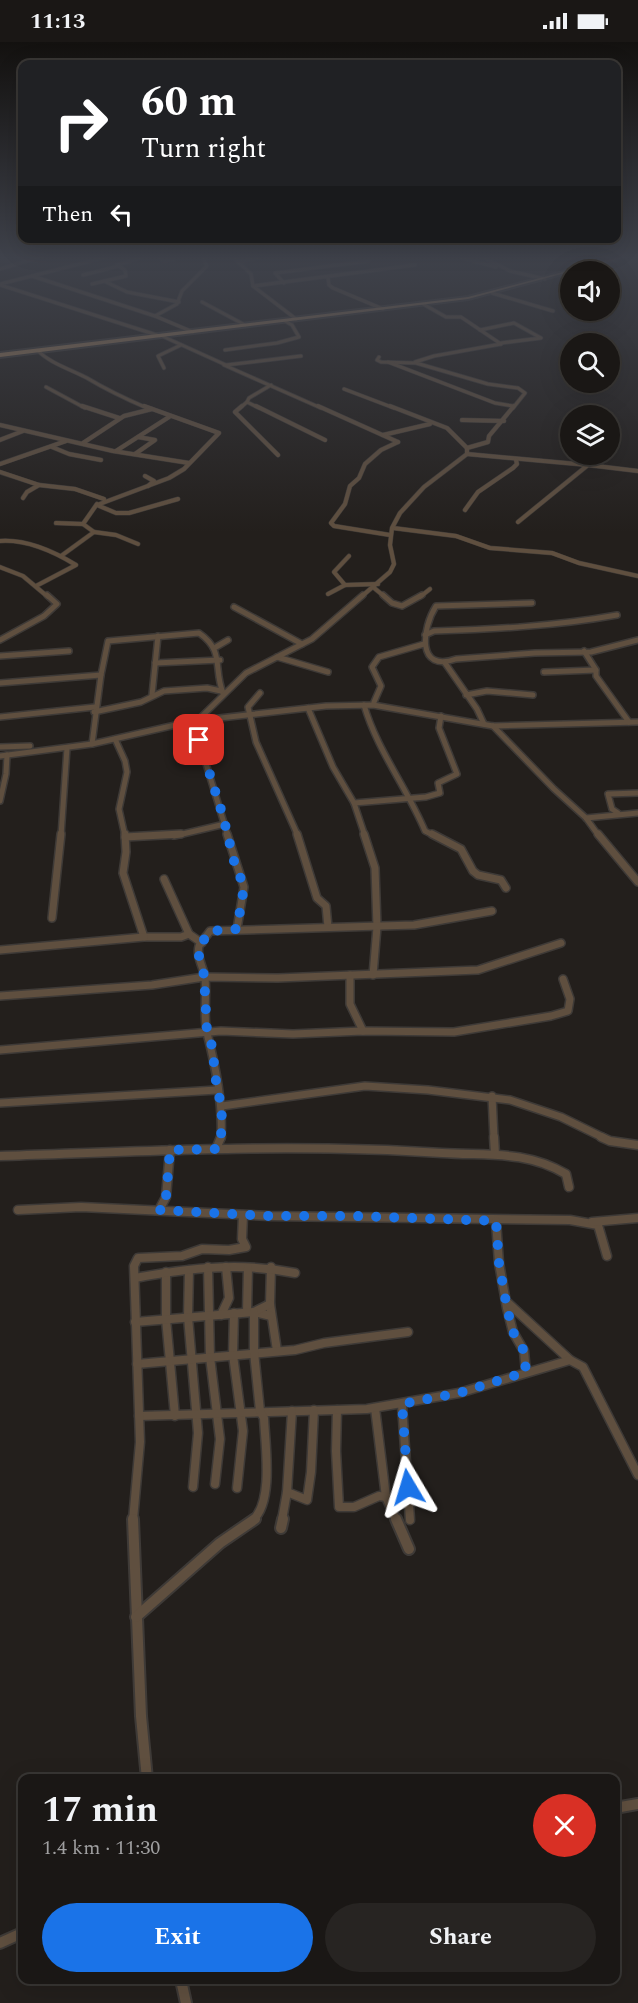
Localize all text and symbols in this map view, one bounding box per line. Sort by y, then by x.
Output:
text: 11:13 [30,5,85,38]
text: 60 m [141,71,236,134]
icon: right [42,84,120,162]
text: Turn right [141,128,266,170]
text: Then [42,198,93,231]
icon: left [105,198,138,231]
map controls [560,261,620,465]
button: sound [560,261,620,321]
button: search [560,333,620,393]
button: layers [560,405,620,465]
pin [173,714,224,765]
icon: arrive [182,723,215,756]
position arrow [376,1455,440,1519]
text: 17 min [42,1783,158,1838]
button: close [533,1794,596,1857]
text: 1.4 km · 11:30 [42,1833,160,1863]
button: Exit [42,1903,313,1972]
button: Share [325,1903,596,1972]

